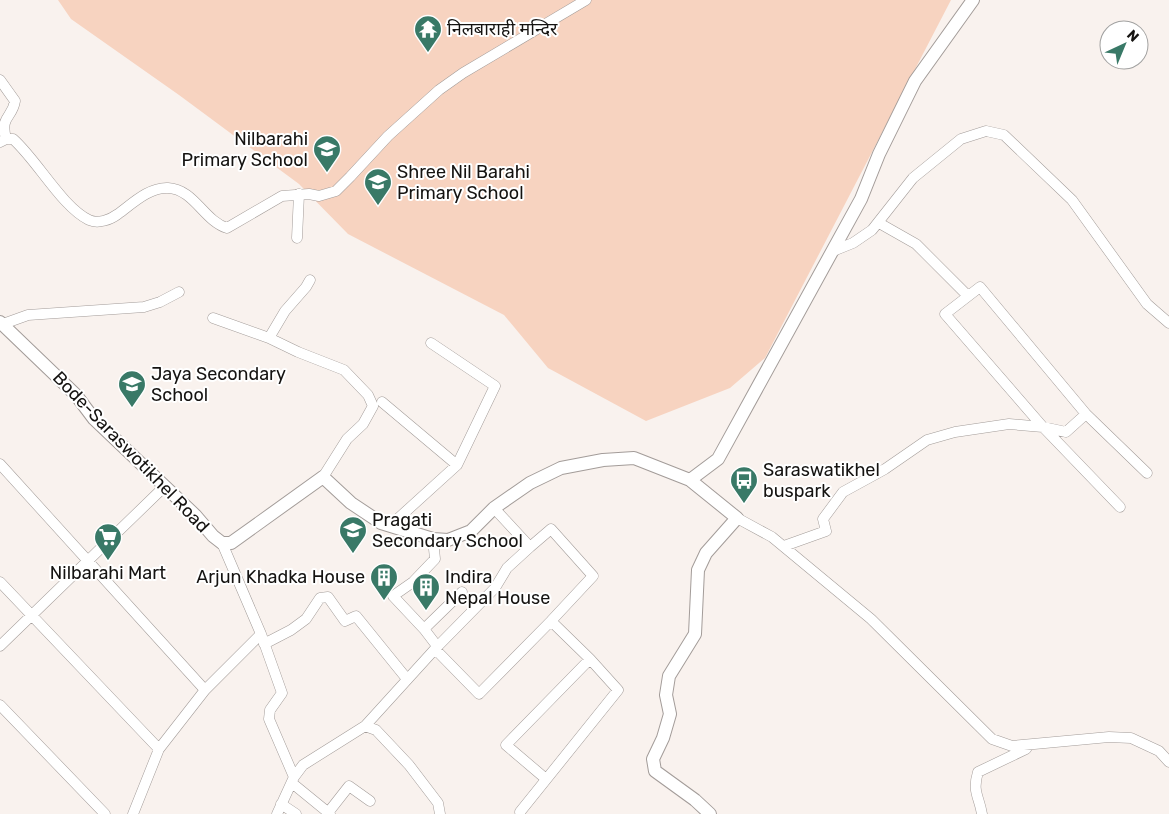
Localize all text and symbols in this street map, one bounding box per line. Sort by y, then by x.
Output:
temple icon: निलबाराही मन्दिर [413,14,443,53]
place label: निलबाराही मन्दिर [447,18,558,40]
north arrow [1099,20,1149,70]
text: N [1123,26,1142,46]
place label: Nilbarahi Primary School [181,128,308,171]
school or university icon: Nilbarahi Primary School [312,134,342,173]
place label: Shree Nil Barahi Primary School [397,161,530,204]
school or university icon: Shree Nil Barahi Primary School [363,167,393,206]
place label: Jaya Secondary School [151,363,286,406]
street label: Bode-Saraswotikhel Road [48,367,214,537]
school or university icon: Jaya Secondary School [117,369,147,408]
place label: Saraswatikhel buspark [763,459,880,502]
bus stop icon: Saraswatikhel buspark [729,465,759,504]
place label: Pragati Secondary School [372,509,523,552]
school or university icon: Pragati Secondary School [338,515,368,554]
supermarket icon: Nilbarahi Mart [93,522,123,561]
place label: Nilbarahi Mart [50,562,166,584]
building icon: Arjun Khadka House [369,562,399,601]
place label: Arjun Khadka House [196,566,365,588]
place label: Indira Nepal House [445,566,550,609]
building icon: Indira Nepal House [411,572,441,611]

